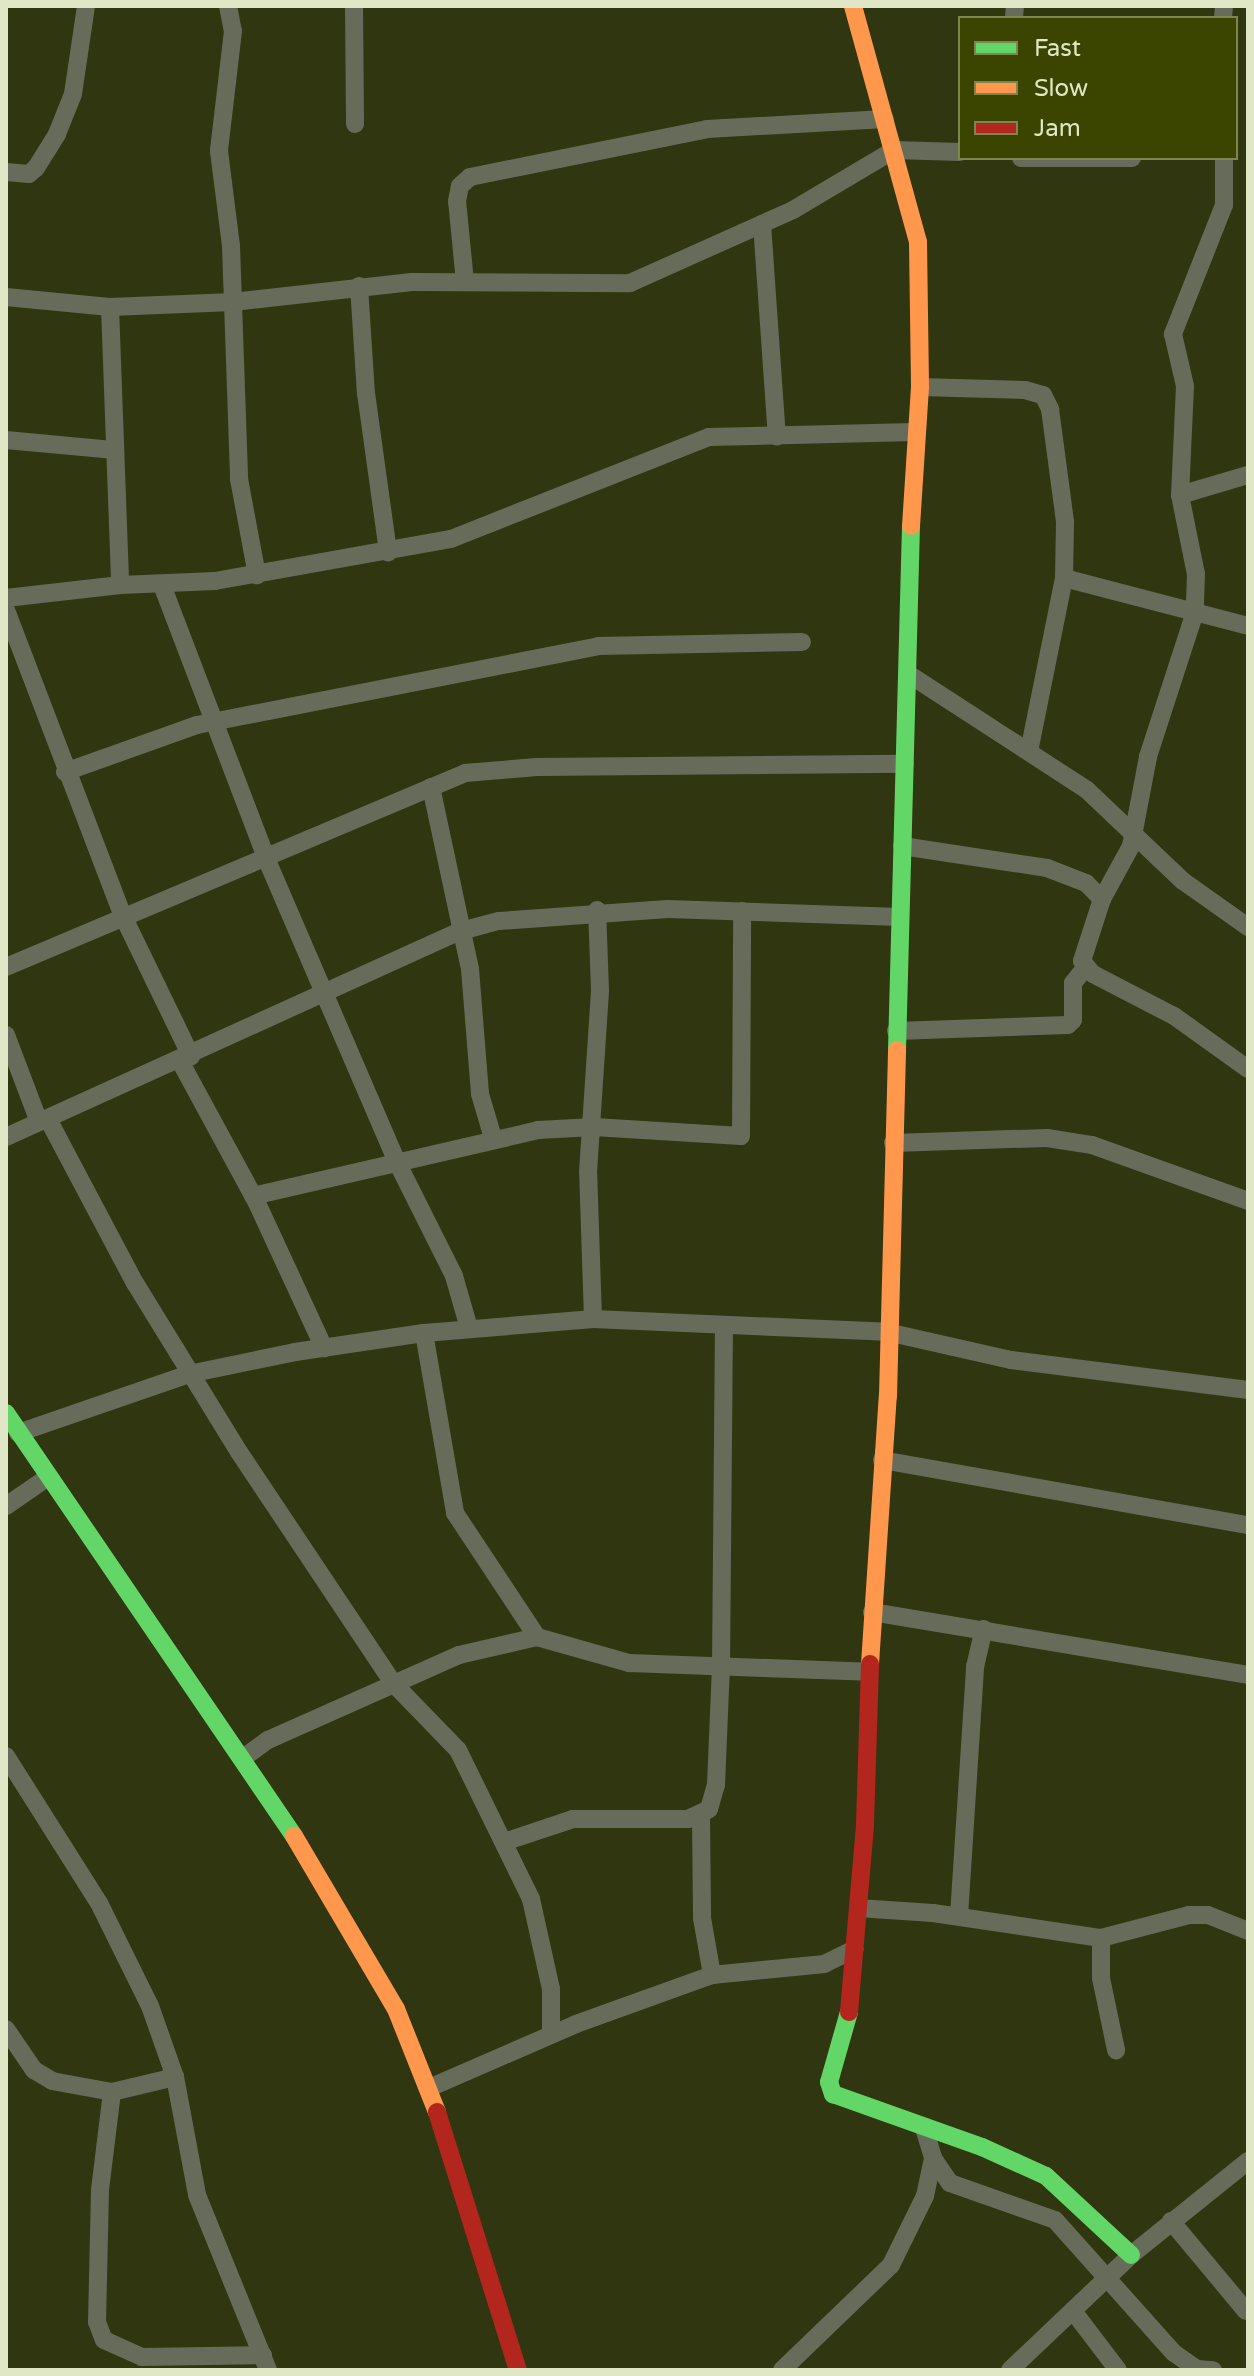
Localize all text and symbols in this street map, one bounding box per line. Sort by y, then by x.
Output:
legend [958,16,1238,160]
text: Fast [1034,34,1081,63]
text: Slow [1034,74,1088,103]
text: Jam [1034,114,1081,143]

